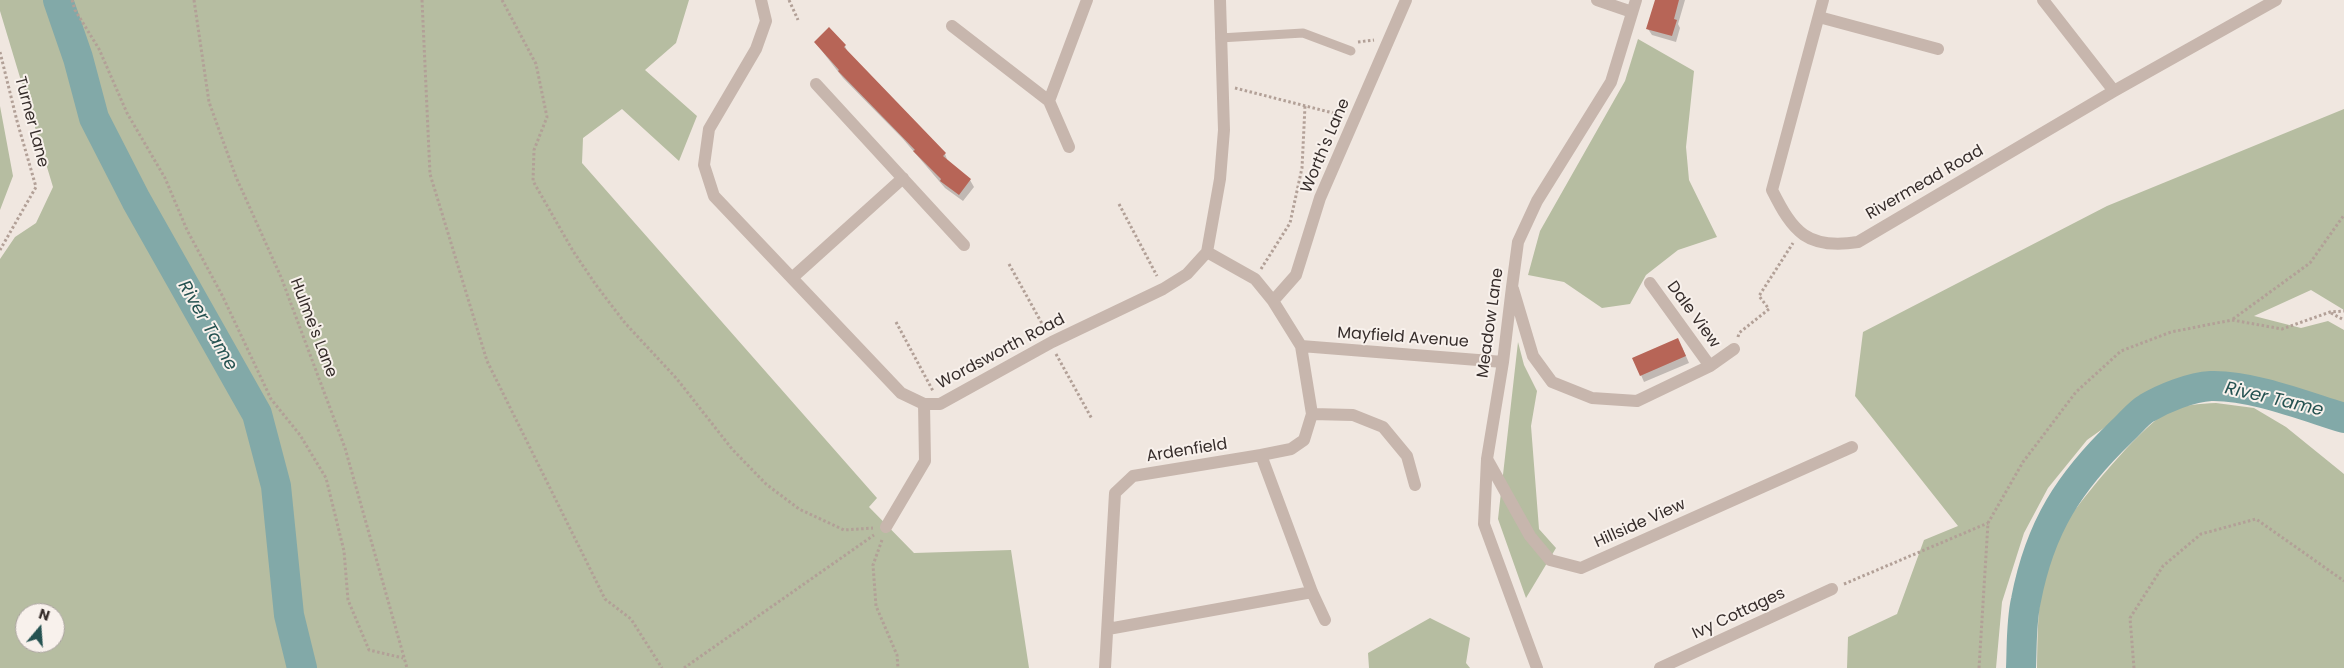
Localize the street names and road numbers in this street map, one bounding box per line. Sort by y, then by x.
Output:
street label: Turner Lane [10,75,52,169]
street label: Worth's Lane [1297,96,1355,196]
street label: Rivermead Road [1863,142,1987,224]
street label: Meadow Lane [1474,267,1508,379]
street label: Hulme's Lane [285,276,341,380]
street label: Dale View [1662,278,1724,352]
street label: Wordsworth Road [934,310,1068,394]
street label: Mayfield Avenue [1337,324,1469,352]
street label: Ardenfield [1145,435,1229,467]
street label: Hillside View [1591,495,1689,553]
street label: Ivy Cottages [1689,584,1789,644]

